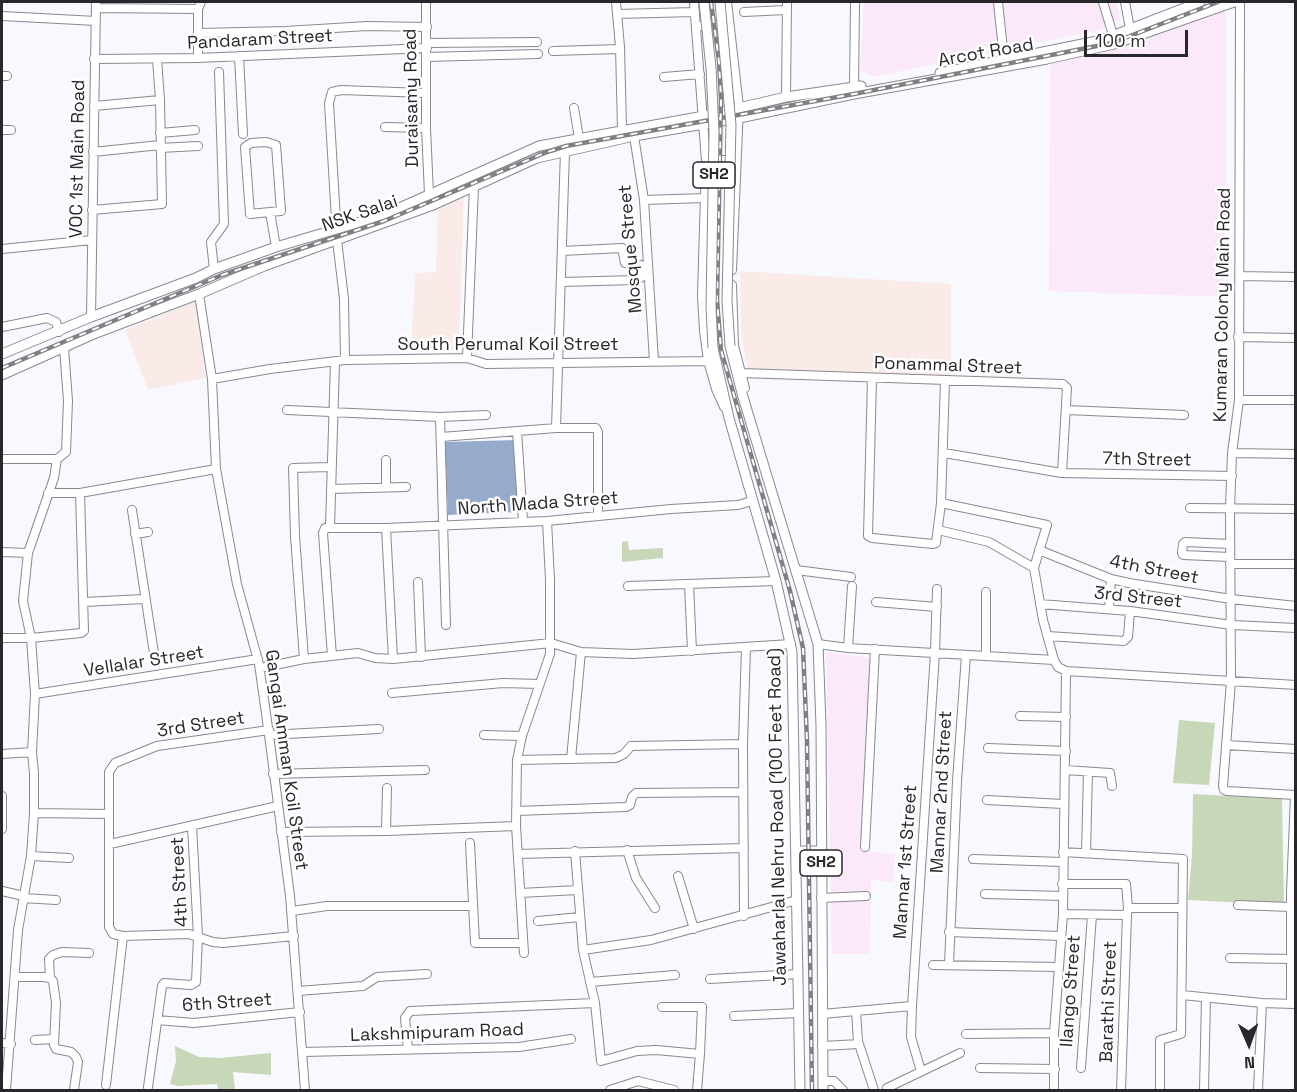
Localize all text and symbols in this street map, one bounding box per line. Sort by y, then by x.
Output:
scale bar [1087,18,1190,56]
street label: Pandaram Street [187,25,333,55]
street label: Duraisamy Road [400,28,424,168]
text: 100 m [1095,29,1146,52]
street label: Arcot Road [937,34,1035,72]
street label: VOC 1st Main Road [66,79,90,239]
road number: SH2 [693,162,735,188]
street label: Mosque Street [615,184,647,314]
street label: Kumaran Colony Main Road [1210,187,1236,423]
street label: NSK Salai [319,191,401,237]
street label: South Perumal Koil Street [397,334,619,356]
street label: Ponammal Street [873,353,1023,379]
street label: 7th Street [1102,448,1192,472]
street label: North Mada Street [457,488,619,520]
street label: 4th Street [1108,551,1200,589]
street label: 3rd Street [1093,583,1183,613]
street label: Vellalar Street [82,642,206,682]
street label: Gangai Amman Koil Street [260,648,312,872]
street label: Jawaharlal Nehru Road (100 Feet Road) [764,648,792,986]
street label: 3rd Street [156,707,246,743]
street label: Mannar 2nd Street [927,710,957,874]
street label: Mannar 1st Street [890,784,922,940]
street label: 4th Street [167,836,193,928]
road number: SH2 [800,850,842,876]
street label: Ilango Street [1056,934,1086,1048]
street label: Barathi Street [1096,941,1122,1063]
street label: 6th Street [181,989,273,1017]
north arrow [1219,1014,1279,1074]
street label: Lakshmipuram Road [350,1019,524,1047]
text: N [1244,1052,1255,1073]

